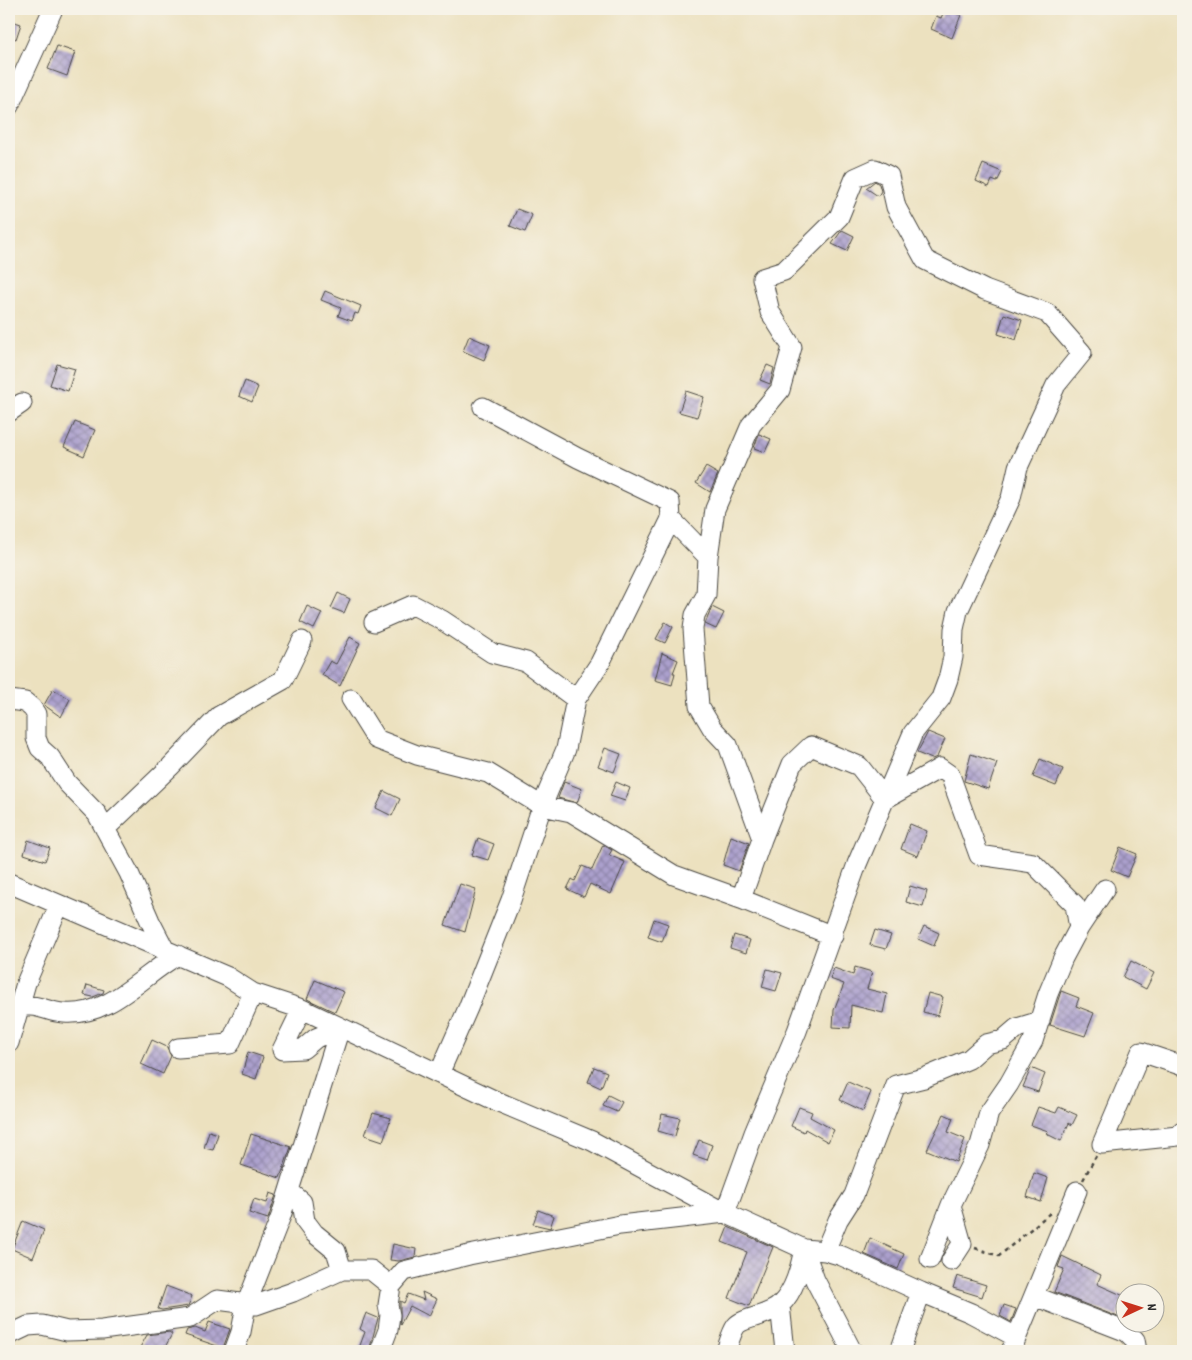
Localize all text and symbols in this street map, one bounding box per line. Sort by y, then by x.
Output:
north arrow [1114,1282,1164,1332]
text: N [1141,1303,1161,1311]

